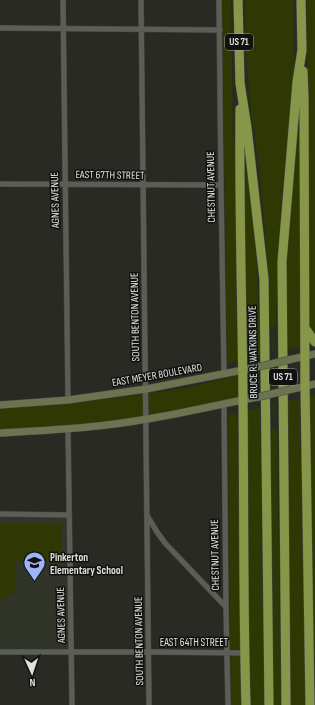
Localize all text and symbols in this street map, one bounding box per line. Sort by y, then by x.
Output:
road number: US 71 [225,34,253,50]
street label: CHESTNUT AVENUE [204,151,218,223]
street label: EAST 67TH STREET [75,168,145,182]
street label: AGNES AVENUE [48,172,62,229]
street label: SOUTH BENTON AVENUE [128,272,142,362]
street label: BRUCE R. WATKINS DRIVE [246,305,260,399]
street label: EAST MEYER BOULEVARD [111,361,203,389]
road number: US 71 [269,369,297,385]
street label: CHESTNUT AVENUE [208,519,222,591]
school or university icon: Pinkerton Elementary School [21,550,47,583]
place label: Pinkerton Elementary School [50,551,123,577]
street label: AGNES AVENUE [54,587,68,644]
street label: SOUTH BENTON AVENUE [132,596,146,686]
street label: EAST 64TH STREET [160,636,229,649]
north arrow [12,653,52,693]
text: N [29,676,36,689]

